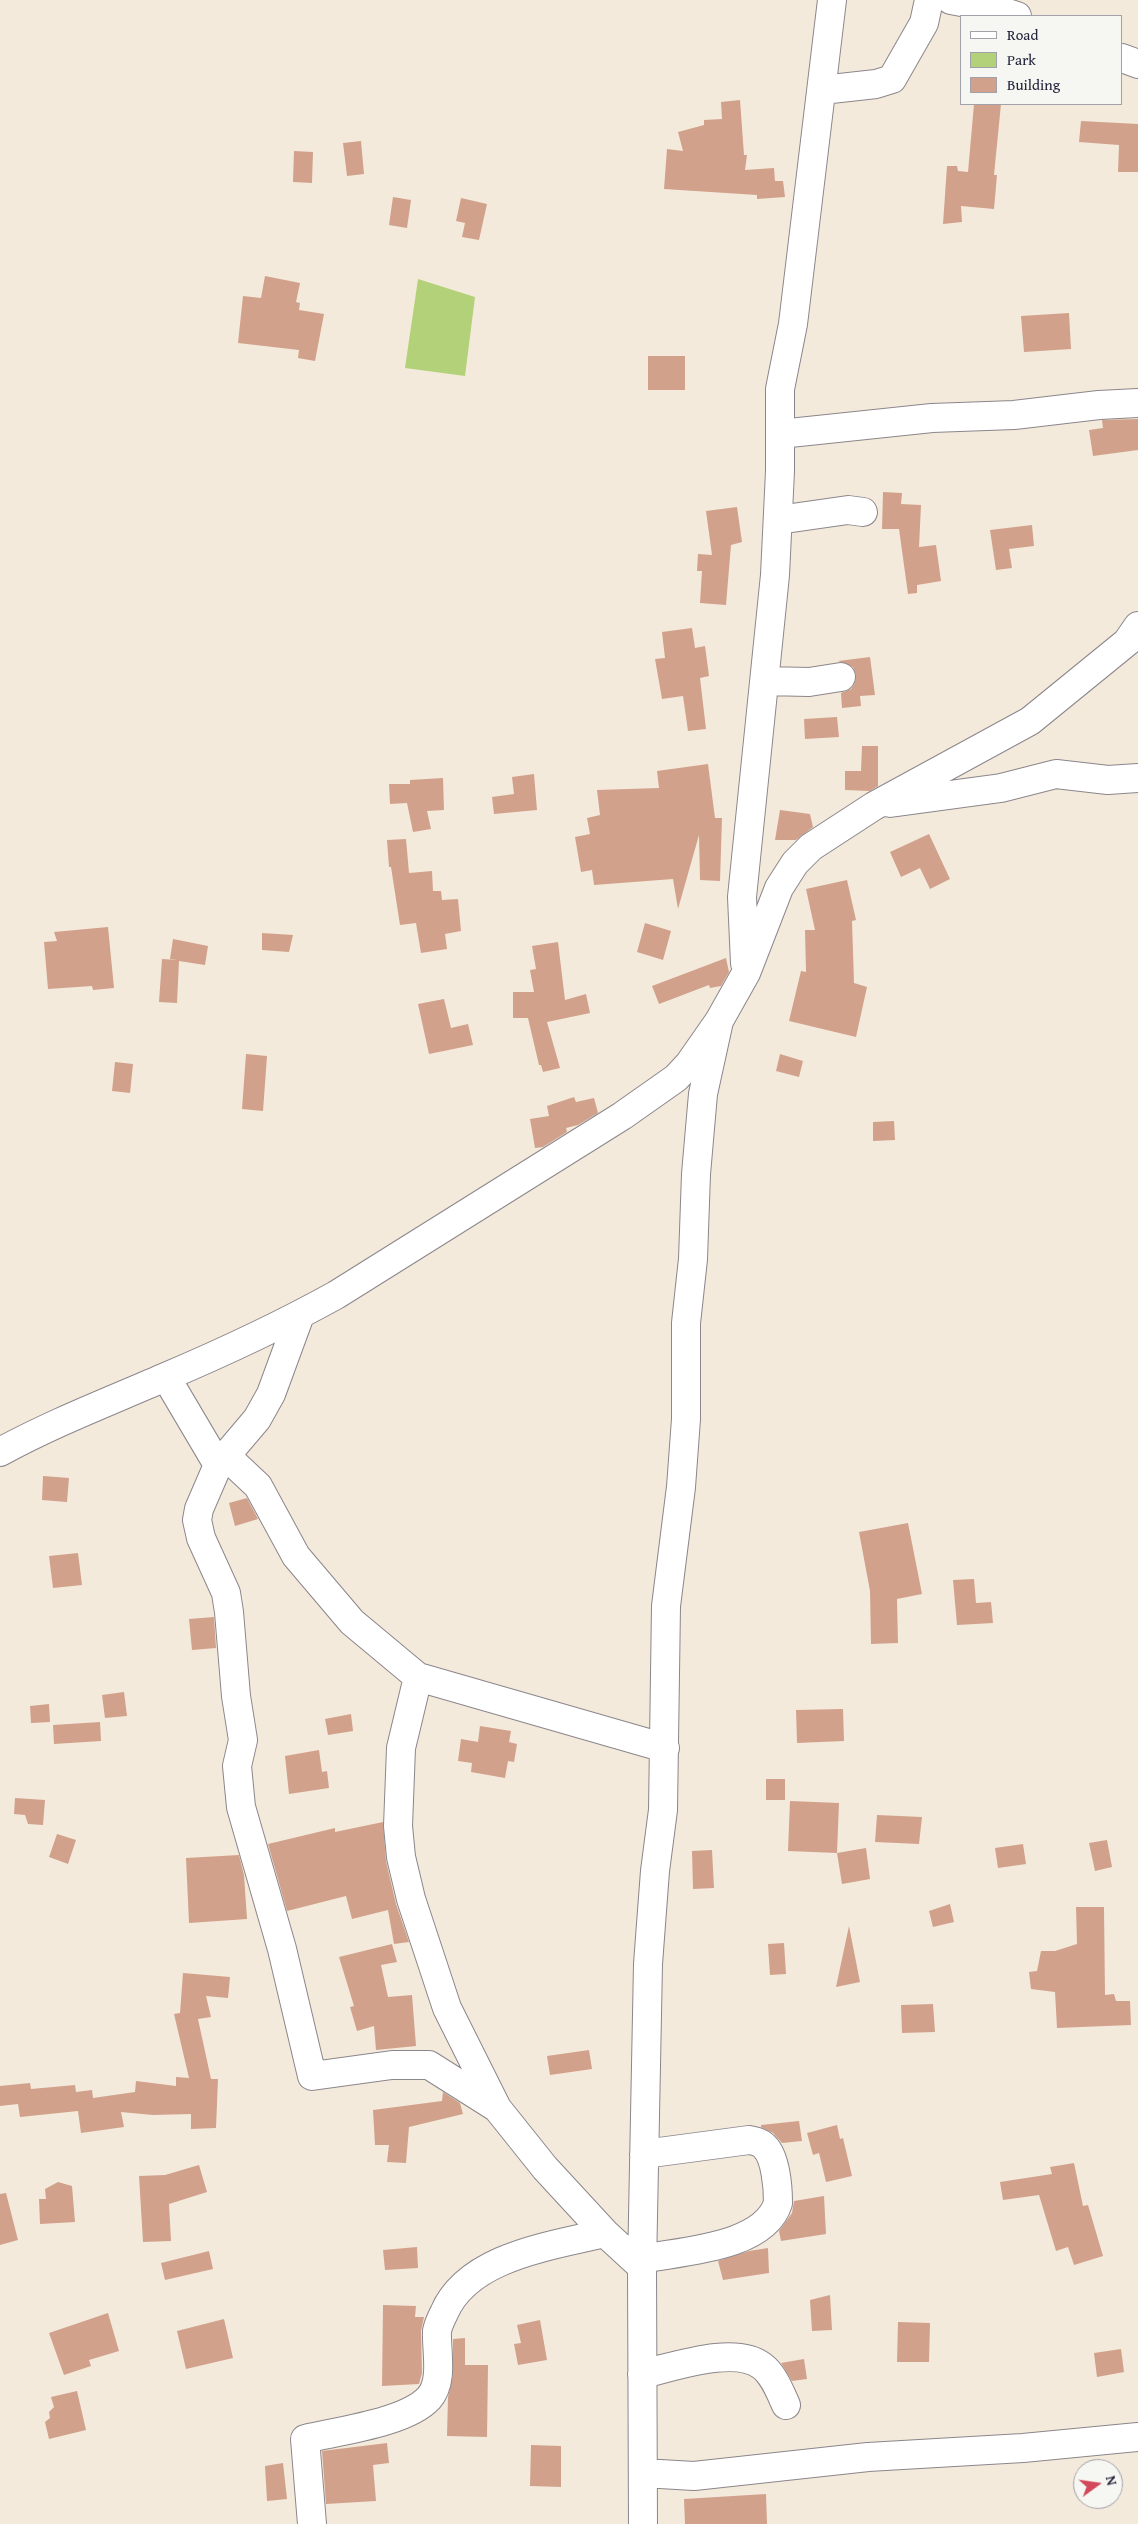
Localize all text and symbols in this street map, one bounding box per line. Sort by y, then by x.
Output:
legend [960,15,1123,105]
text: Road [1007,24,1038,45]
text: Park [1007,49,1036,70]
text: Building [1007,74,1060,95]
north arrow [1073,2459,1123,2509]
text: N [1101,2474,1122,2488]

